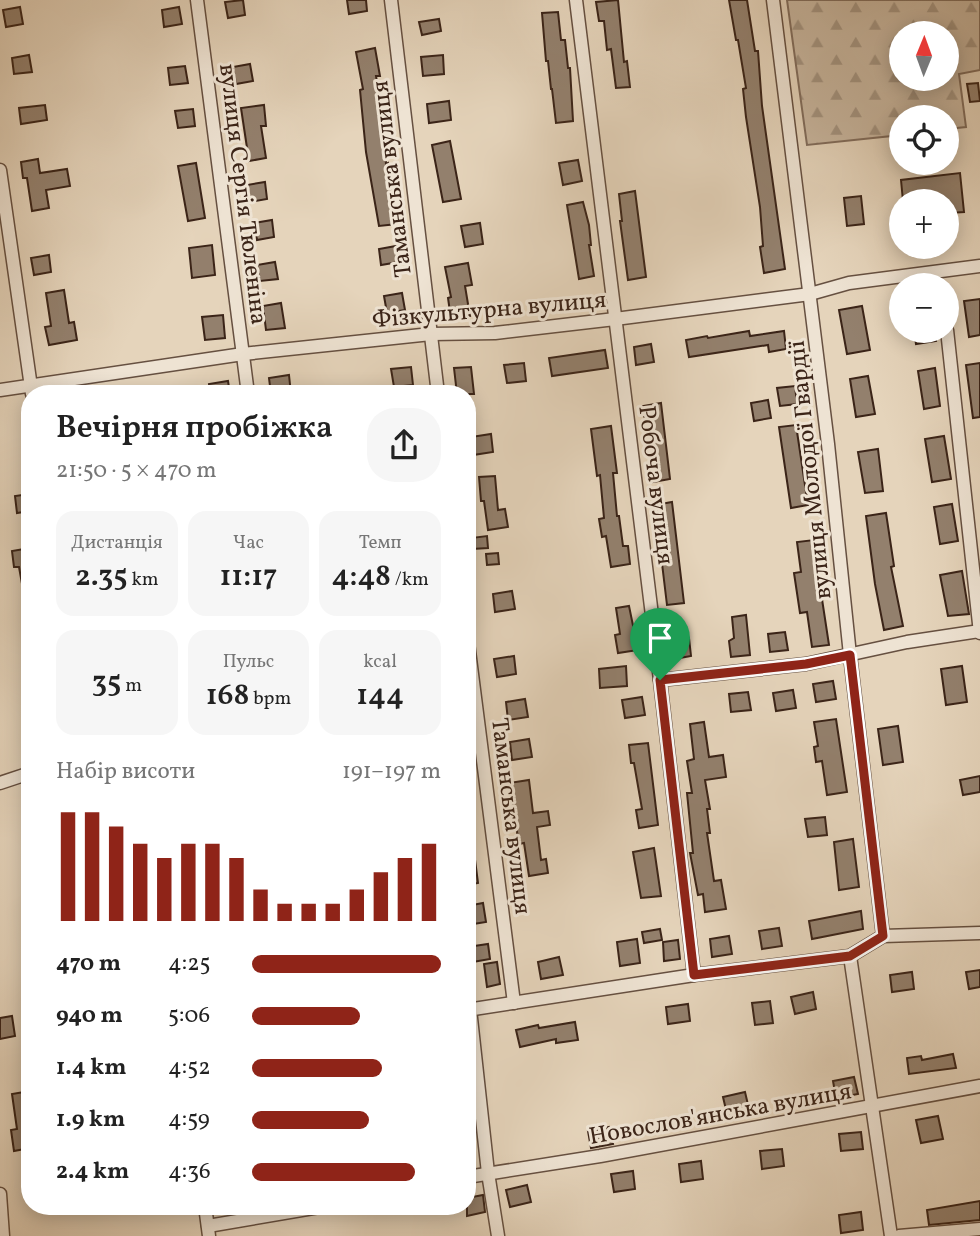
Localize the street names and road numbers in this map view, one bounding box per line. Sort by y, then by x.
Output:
street label: вулиця Сергія Тюленіна [209,62,275,327]
street label: Таманська вулиця [364,78,422,279]
street label: Фізкультурна вулиця [371,284,608,338]
street label: вулиця Молодої Гвардії [780,339,841,601]
street label: Робоча вулиця [628,404,682,567]
street label: Таманська вулиця [481,716,539,917]
street label: Новослов'янська вулиця [587,1075,854,1155]

